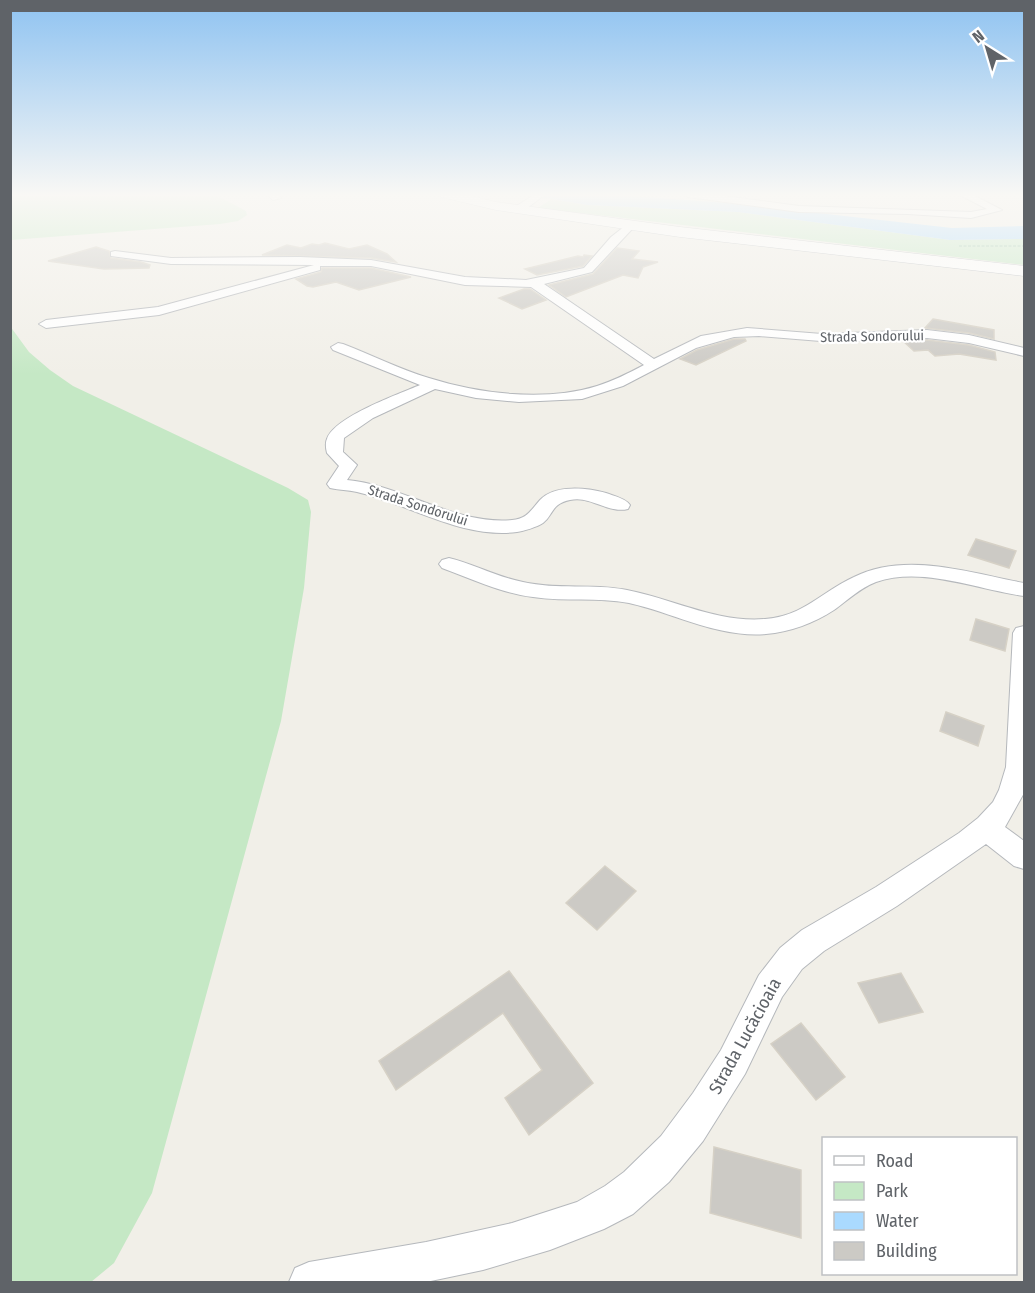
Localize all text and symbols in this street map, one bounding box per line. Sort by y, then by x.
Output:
north arrow [957,18,1017,78]
text: N [969,26,988,47]
street label: Strada Sondorului [820,327,924,346]
street label: Strada Sondorului [366,481,470,530]
street label: Strada Lucăcioaia [704,974,786,1098]
legend [822,1137,1017,1275]
text: Road [876,1150,913,1172]
text: Park [876,1180,909,1202]
text: Water [876,1210,919,1232]
text: Building [876,1240,937,1262]

